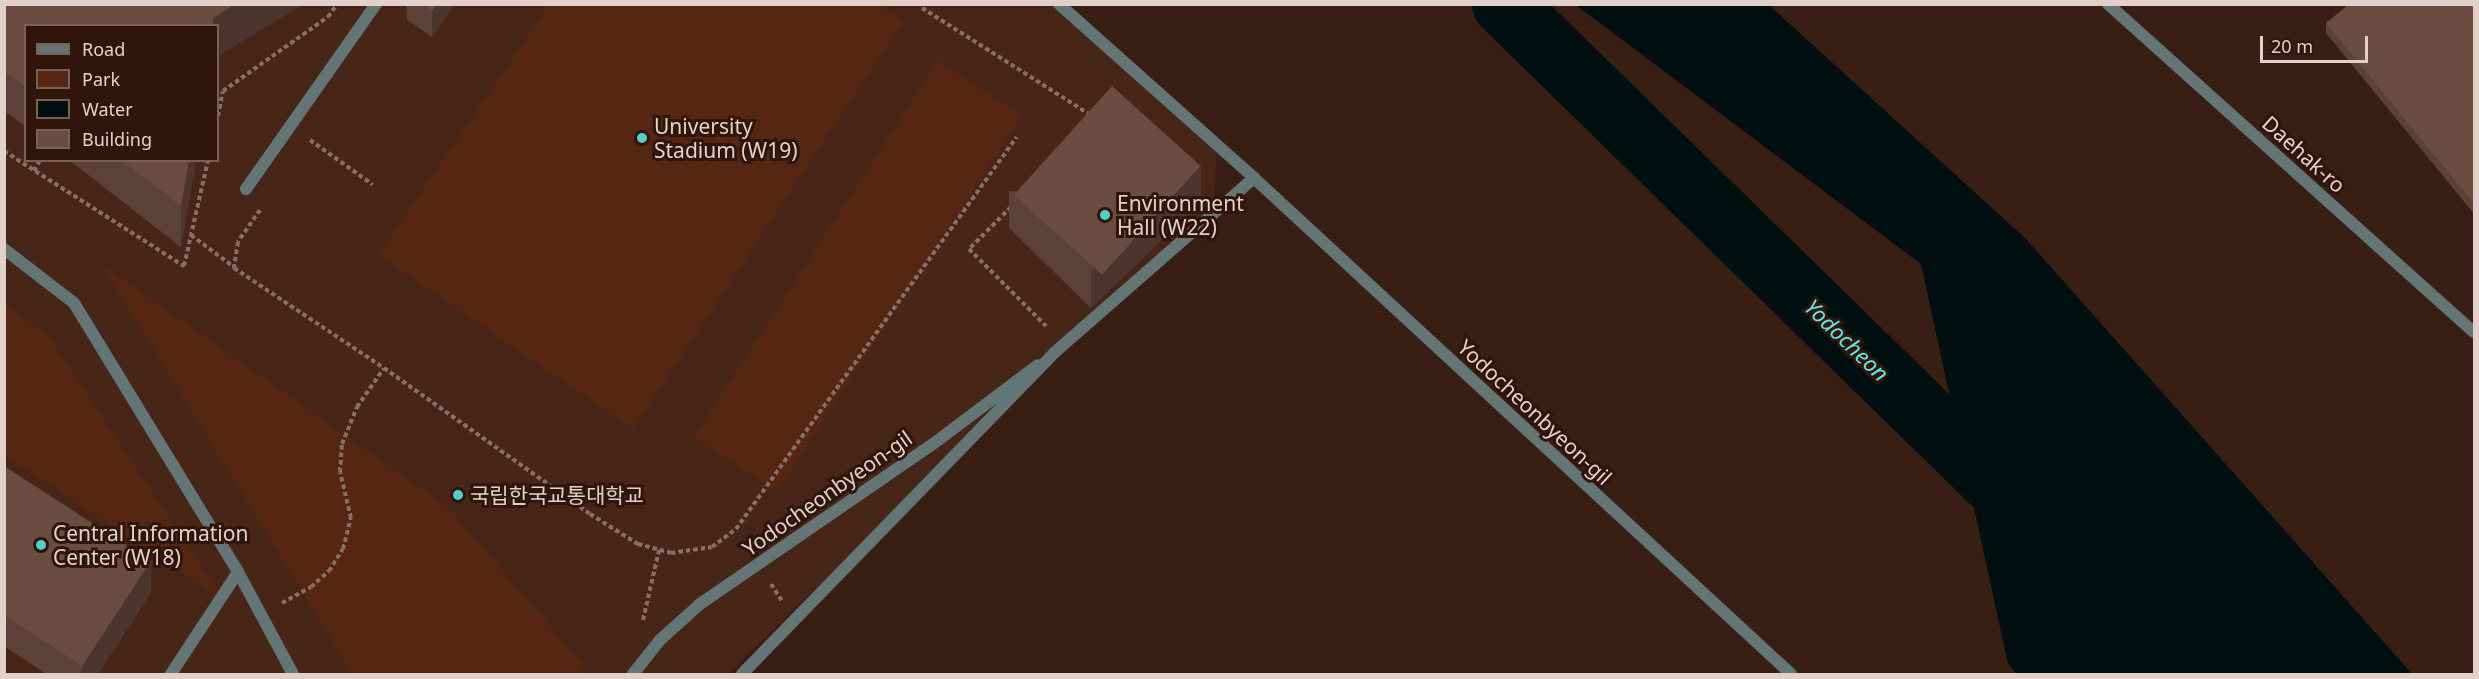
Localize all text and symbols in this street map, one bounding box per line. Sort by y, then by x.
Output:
legend [24,24,219,162]
scale bar [2263,24,2371,62]
text: 20 m [2271,34,2313,58]
text: Road [82,37,125,61]
text: Park [82,67,120,91]
text: Water [82,97,133,121]
street label: Daehak-ro [2257,110,2351,198]
place label: University Stadium (W19) [654,113,797,163]
text: Building [82,127,152,151]
marker: University Stadium (W19) [635,131,649,145]
place label: Environment Hall (W22) [1117,190,1244,240]
marker: Environment Hall (W22) [1098,208,1112,222]
water label: Yodocheon [1800,294,1894,386]
street label: Yodocheonbyeon-gil [1453,334,1617,490]
street label: Yodocheonbyeon-gil [737,425,917,561]
place label: 국립한국교통대학교 [470,482,644,508]
marker: 국립한국교통대학교 [451,488,465,502]
place label: Central Information Center (W18) [53,520,248,570]
marker: Central Information Center (W18) [34,538,48,552]

